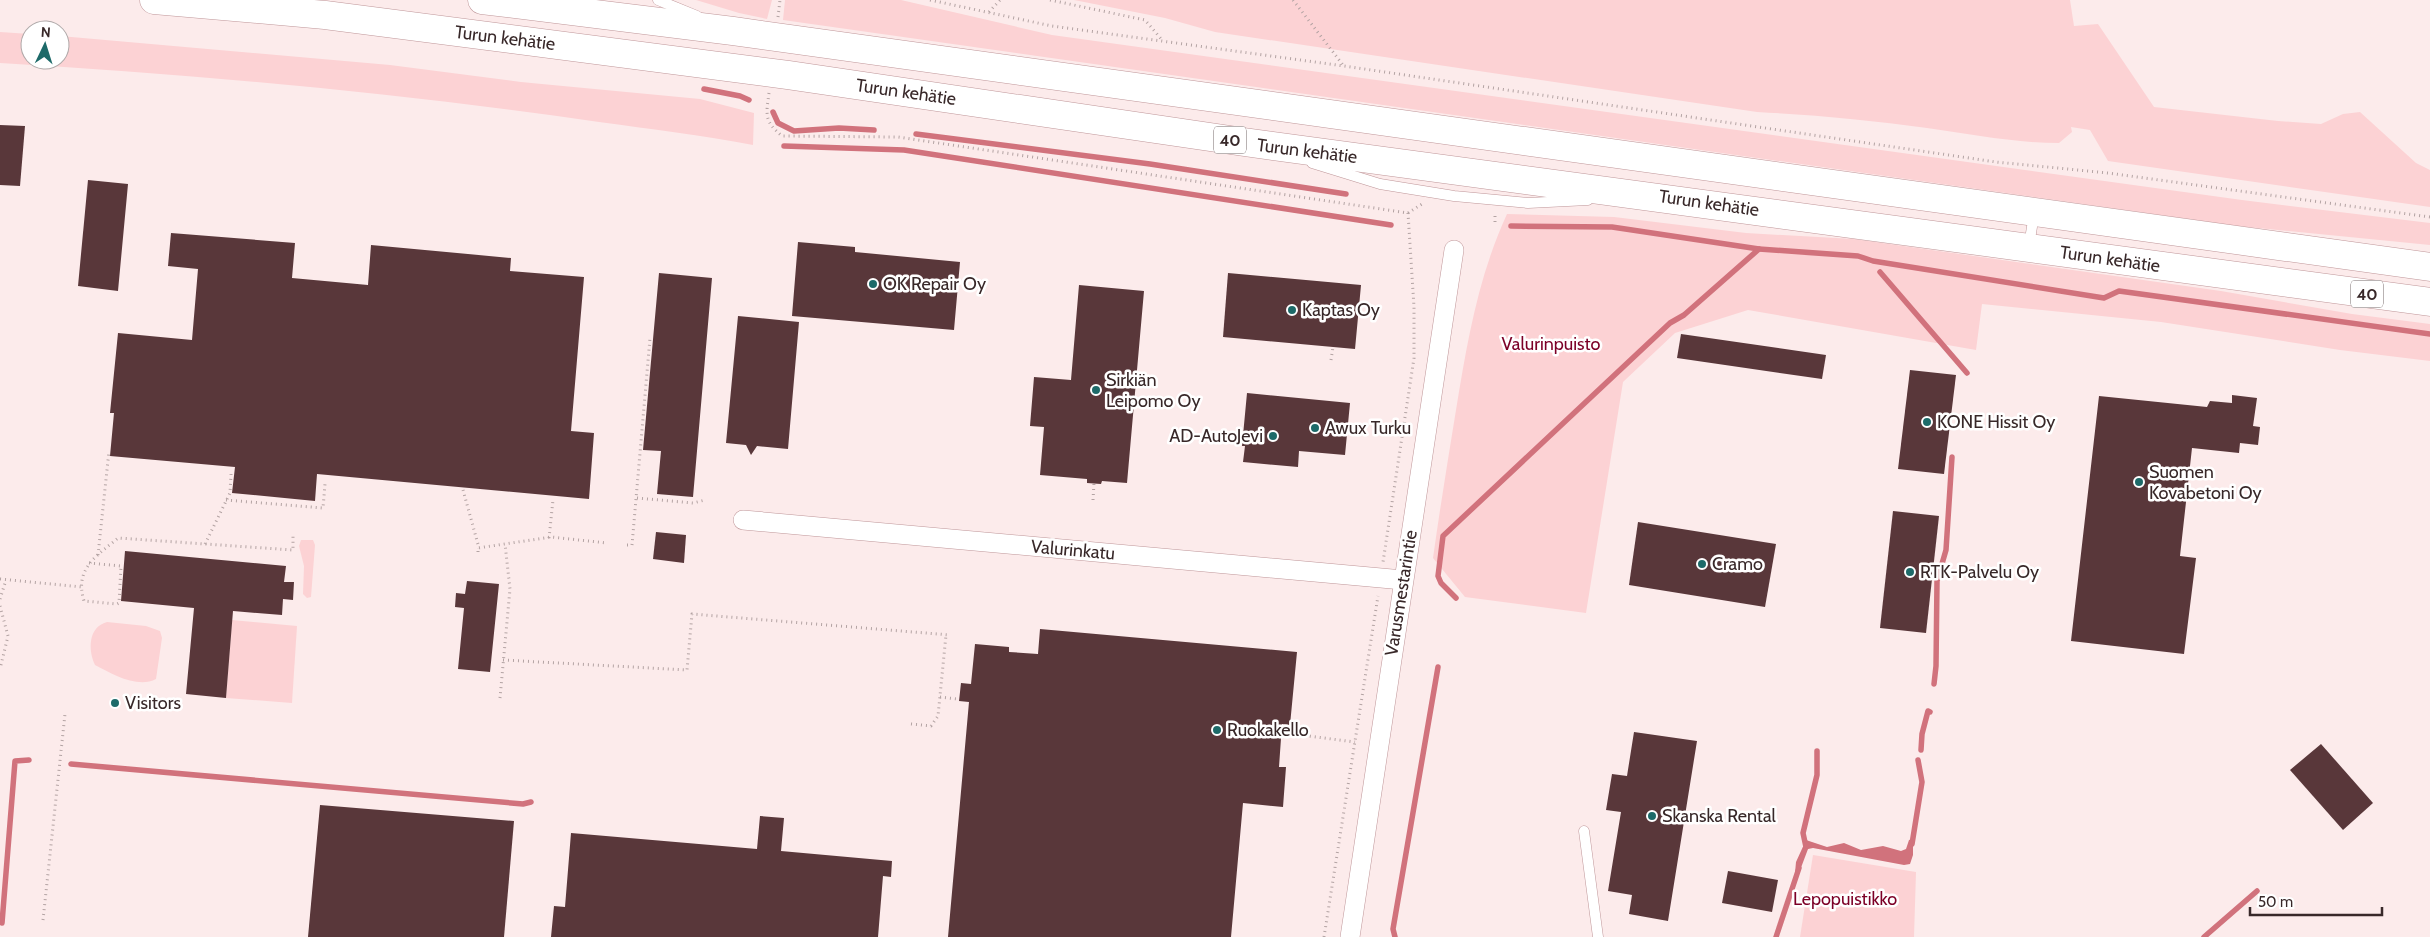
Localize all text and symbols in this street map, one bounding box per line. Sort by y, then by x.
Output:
north arrow [20,20,70,70]
street label: Turun kehätie [454,21,556,55]
text: N [40,23,51,41]
street label: Turun kehätie [855,74,957,110]
road number: 40 [1214,126,1246,154]
street label: Turun kehätie [1256,134,1358,168]
street label: Turun kehätie [1658,185,1760,221]
street label: Turun kehätie [2059,241,2161,277]
place label: OK Repair Oy [883,273,986,295]
marker: OK Repair Oy [867,278,879,290]
road number: 40 [2351,280,2383,308]
place label: Kaptas Oy [1302,299,1380,321]
marker: Kaptas Oy [1286,304,1298,316]
park label: Valurinpuisto [1502,333,1600,355]
place label: Sirkiän Leipomo Oy [1106,369,1200,412]
marker: Sirkiän Leipomo Oy [1090,384,1102,396]
place label: KONE Hissit Oy [1937,411,2055,433]
marker: KONE Hissit Oy [1921,416,1933,428]
place label: Awux Turku [1325,417,1411,439]
marker: Awux Turku [1309,422,1321,434]
place label: AD-AutoJevi [1169,425,1263,447]
marker: AD-AutoJevi [1267,430,1279,442]
place label: Suomen Kovabetoni Oy [2149,461,2262,504]
marker: Suomen Kovabetoni Oy [2133,476,2145,488]
street label: Varusmestarintie [1380,528,1422,658]
street label: Valurinkatu [1030,535,1116,565]
place label: Cramo [1712,553,1763,575]
marker: Cramo [1696,558,1708,570]
place label: RTK-Palvelu Oy [1920,561,2039,583]
marker: RTK-Palvelu Oy [1904,566,1916,578]
place label: Visitors [125,692,181,714]
marker: Visitors [109,697,121,709]
place label: Ruokakello [1227,719,1309,741]
marker: Ruokakello [1211,724,1223,736]
place label: Skanska Rental [1662,805,1777,827]
marker: Skanska Rental [1646,810,1658,822]
scale bar [2250,884,2382,916]
park label: Lepopuistikko [1793,888,1897,910]
text: 50 m [2258,893,2293,911]

